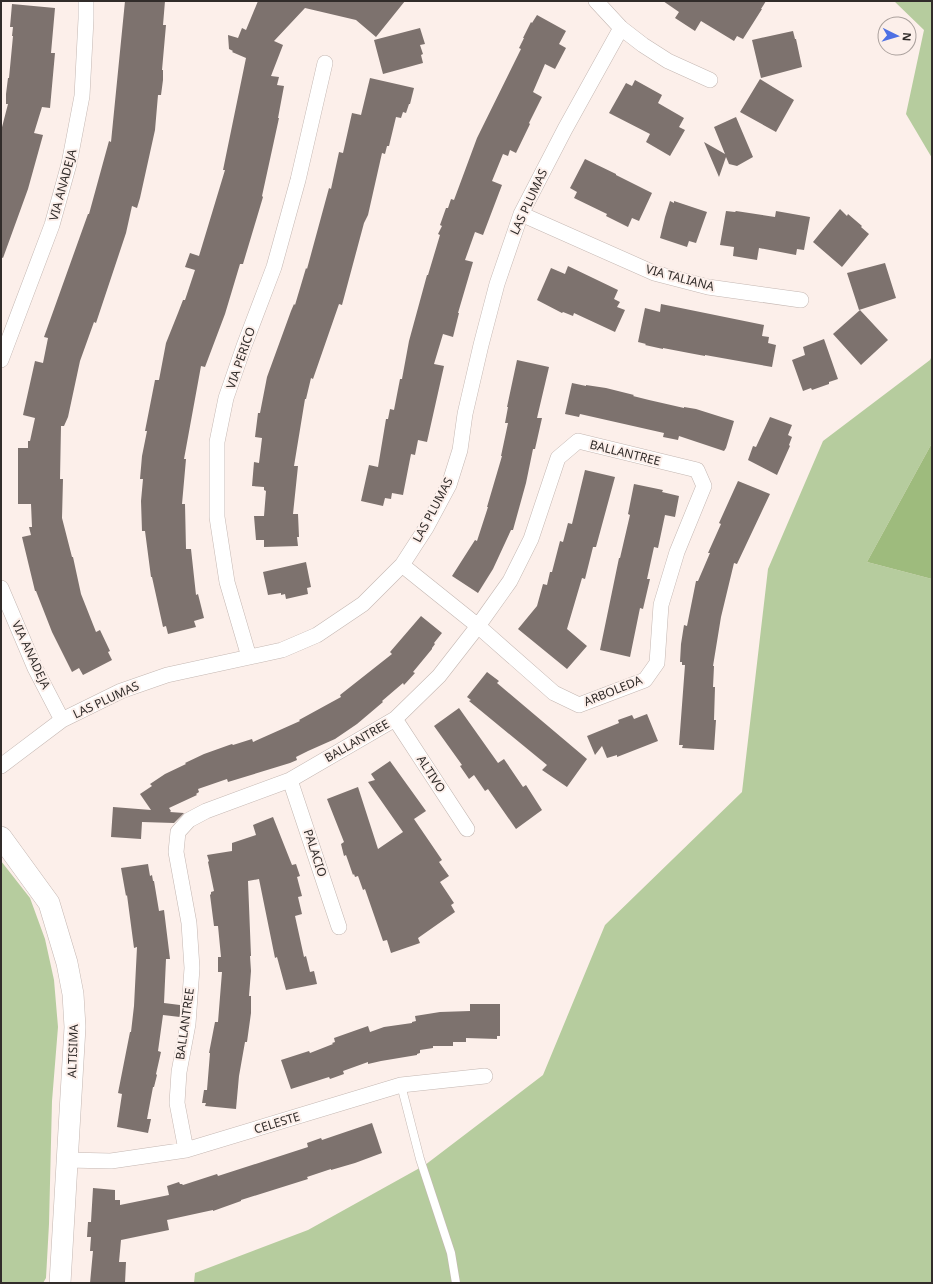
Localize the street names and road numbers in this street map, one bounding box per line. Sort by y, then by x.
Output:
street label: VIA ANADEJA [45,147,80,223]
street label: LAS PLUMAS [506,166,551,238]
street label: VIA TALIANA [644,260,717,295]
street label: VIA PERICO [222,325,259,391]
street label: BALLANTREE [588,436,662,470]
street label: LAS PLUMAS [408,474,457,545]
street label: VIA ANADEJA [8,618,55,692]
street label: ARBOLEDA [581,671,645,710]
street label: LAS PLUMAS [70,677,142,722]
street label: BALLANTREE [321,715,392,766]
street label: ALTIVO [413,752,450,796]
street label: PALACIO [300,827,331,879]
street label: BALLANTREE [171,987,198,1061]
street label: ALTISIMA [63,1024,82,1078]
street label: CELESTE [252,1107,302,1138]

